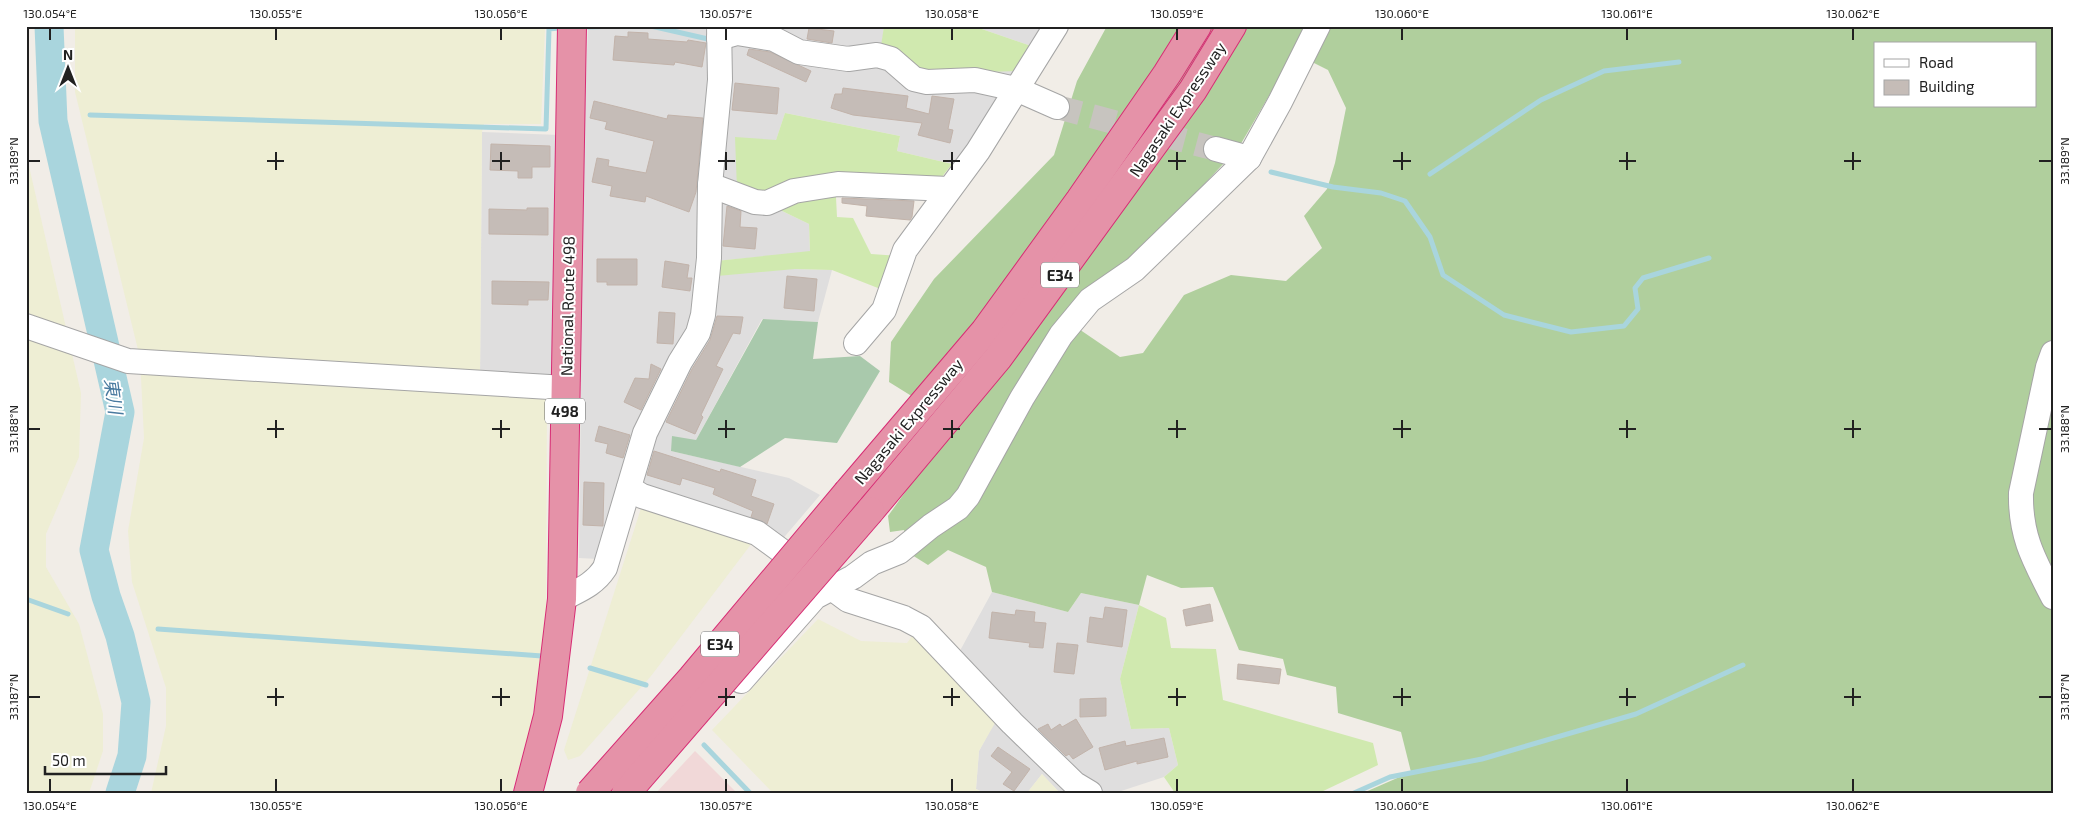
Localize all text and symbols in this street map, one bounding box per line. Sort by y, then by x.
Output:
text: 130.054°E [23,6,77,20]
text: 130.055°E [250,6,303,20]
text: 130.056°E [474,6,528,20]
text: 130.057°E [700,6,752,20]
text: 130.058°E [925,6,979,20]
text: 130.059°E [1150,6,1204,20]
text: 130.060°E [1375,6,1429,20]
text: 130.061°E [1601,6,1653,20]
text: 130.062°E [1826,6,1880,20]
street label: Nagasaki Expressway [1125,38,1229,180]
north arrow [42,42,92,92]
legend [1874,42,2036,108]
text: N [63,46,73,63]
text: Road [1919,53,1954,71]
text: Building [1919,77,1975,95]
text: 33.189°N [6,137,20,185]
text: 33.189°N [2057,137,2071,185]
street label: National Route 498 [556,236,578,376]
road number: E34 [1041,262,1079,288]
street label: Nagasaki Expressway [850,354,967,488]
water label: 東川 [101,377,128,417]
road number: 498 [545,398,585,424]
text: 33.188°N [6,405,20,453]
text: 33.188°N [2057,405,2071,453]
road number: E34 [701,632,739,656]
text: 33.187°N [6,674,20,720]
text: 33.187°N [2057,674,2071,720]
scale bar [45,744,166,776]
text: 50 m [52,751,86,769]
text: 130.054°E [23,798,77,812]
text: 130.055°E [250,798,303,812]
text: 130.056°E [474,798,528,812]
text: 130.057°E [700,798,752,812]
text: 130.058°E [925,798,979,812]
text: 130.059°E [1150,798,1204,812]
text: 130.060°E [1375,798,1429,812]
text: 130.061°E [1601,798,1653,812]
text: 130.062°E [1826,798,1880,812]

